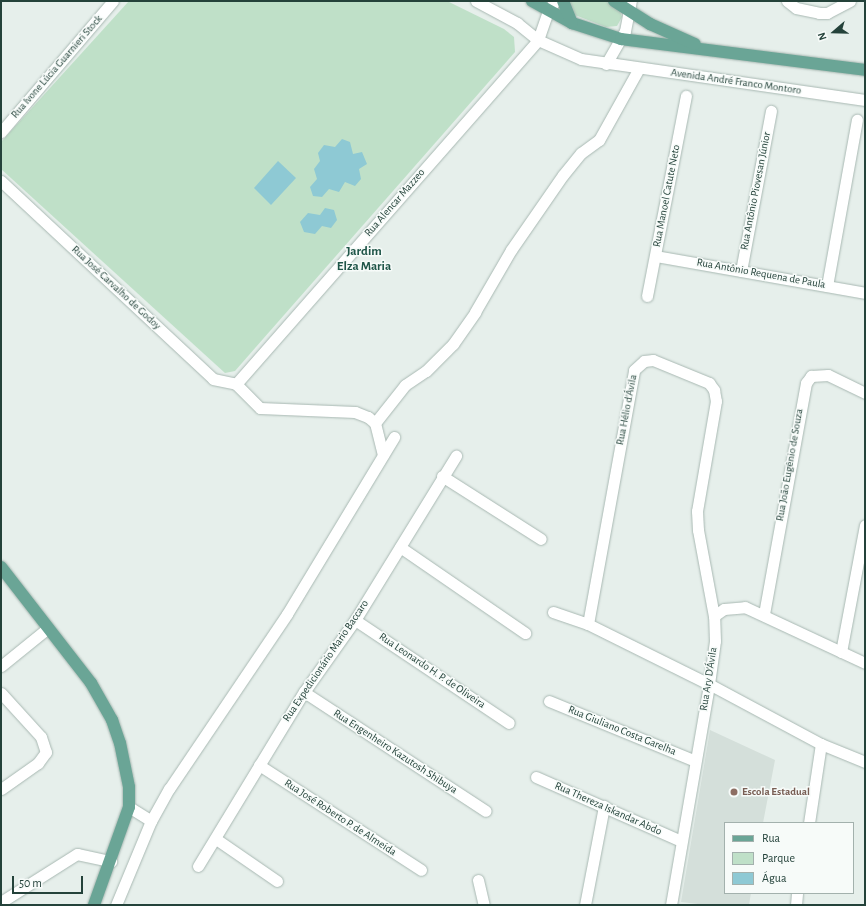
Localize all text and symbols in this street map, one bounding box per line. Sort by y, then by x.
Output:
north arrow [814,12,854,52]
street label: Rua Ivone Lúcia Guarnieri Stock [9,13,105,121]
text: N [816,31,829,42]
street label: Avenida André Franco Montoro [670,66,802,98]
street label: Rua Antônio Piovesan Júnior [738,131,774,251]
street label: Rua Manoel Catute Neto [651,144,683,248]
street label: Rua Alencar Mazzeo [362,166,428,240]
street label: Rua José Carvalho de Godoy [69,243,163,333]
district label: Jardim Elza Maria [337,245,391,276]
street label: Rua Antônio Requena de Paula [696,256,826,292]
street label: Rua Hélio d'Ávila [614,374,640,446]
street label: Rua João Eugênio de Souza [774,408,806,522]
street label: Rua Expedicionário Mario Baccaro [280,598,372,724]
street label: Rua Leonardo H. P. de Oliveira [376,630,488,712]
street label: Rua Ary D'Ávila [697,646,721,712]
street label: Rua Giuliano Costa Garelha [566,703,678,759]
street label: Rua Engenheiro Kazutosh Shibuya [330,707,460,797]
street label: Rua José Roberto P. de Almeida [282,777,398,859]
street label: Rua Thereza Iskandar Abdo [552,779,664,839]
place label: Escola Estadual [742,785,810,799]
marker: Escola Estadual [729,787,739,797]
legend [724,822,854,894]
text: Rua [762,832,780,844]
text: Parque [762,852,795,864]
scale bar [14,868,85,894]
text: Água [762,872,786,884]
text: 50 m [19,877,42,889]

